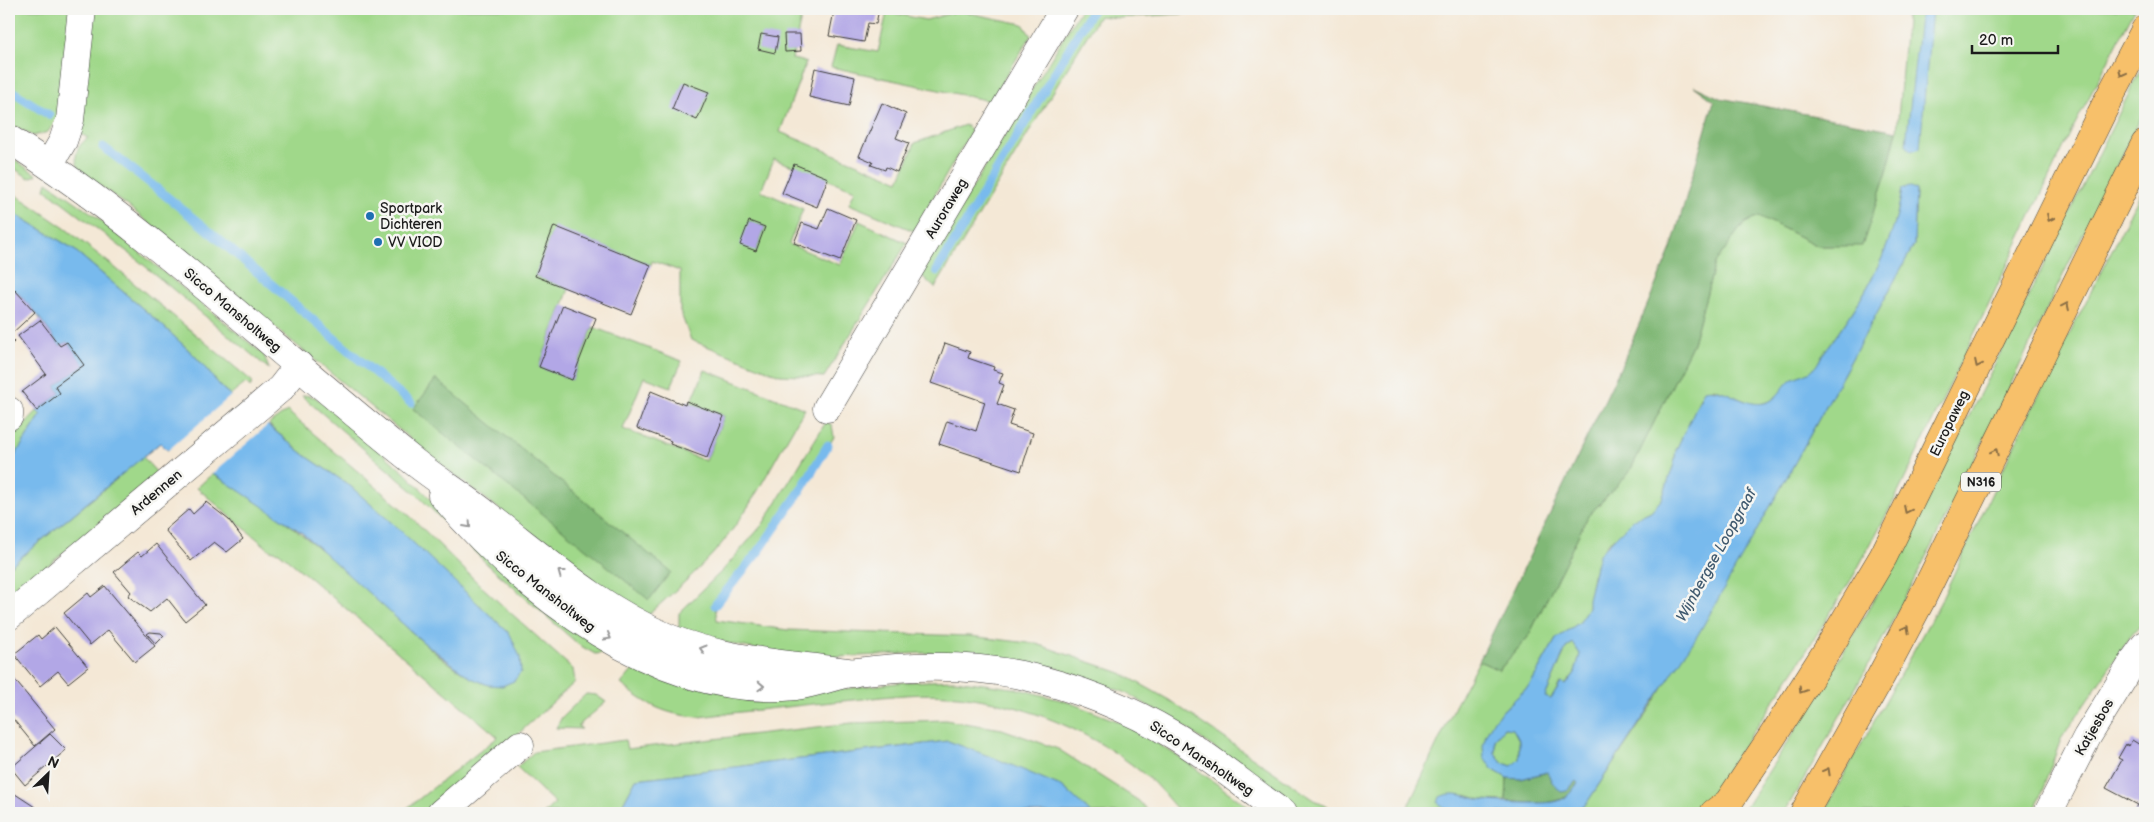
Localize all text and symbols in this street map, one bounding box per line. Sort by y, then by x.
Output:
scale bar [1972,22,2058,54]
text: 20 m [1979,31,2013,50]
one-way arrow [2119,67,2129,76]
street label: Auroraweg [922,175,971,241]
place label: Sportpark Dichteren [380,200,442,233]
marker: Sportpark Dichteren [364,210,376,222]
one-way arrow [2046,213,2056,222]
place label: VV VIOD [388,234,443,251]
marker: VV VIOD [372,236,384,248]
street label: Sicco Mansholtweg [180,265,285,356]
one-way arrow [2060,302,2070,311]
one-way arrow [1974,359,1985,368]
street label: Europaweg [1926,388,1973,459]
one-way arrow [1989,448,1999,457]
street label: Ardennen [127,466,185,519]
road number: N316 [1961,472,2001,492]
water label: Wijnbergse Loopgraaf [1672,484,1762,625]
one-way arrow [1902,505,1913,514]
one-way arrow [462,520,471,529]
street label: Sicco Mansholtweg [492,547,599,636]
one-way arrow [557,569,566,578]
one-way arrow [1900,625,1910,634]
one-way arrow [603,631,612,641]
one-way arrow [699,645,707,655]
one-way arrow [758,681,766,691]
one-way arrow [1799,685,1808,694]
street label: Katjesbos [2071,696,2118,759]
street label: Sicco Mansholtweg [1146,717,1257,800]
north arrow [22,750,72,800]
text: N [45,753,62,773]
one-way arrow [1821,767,1831,776]

